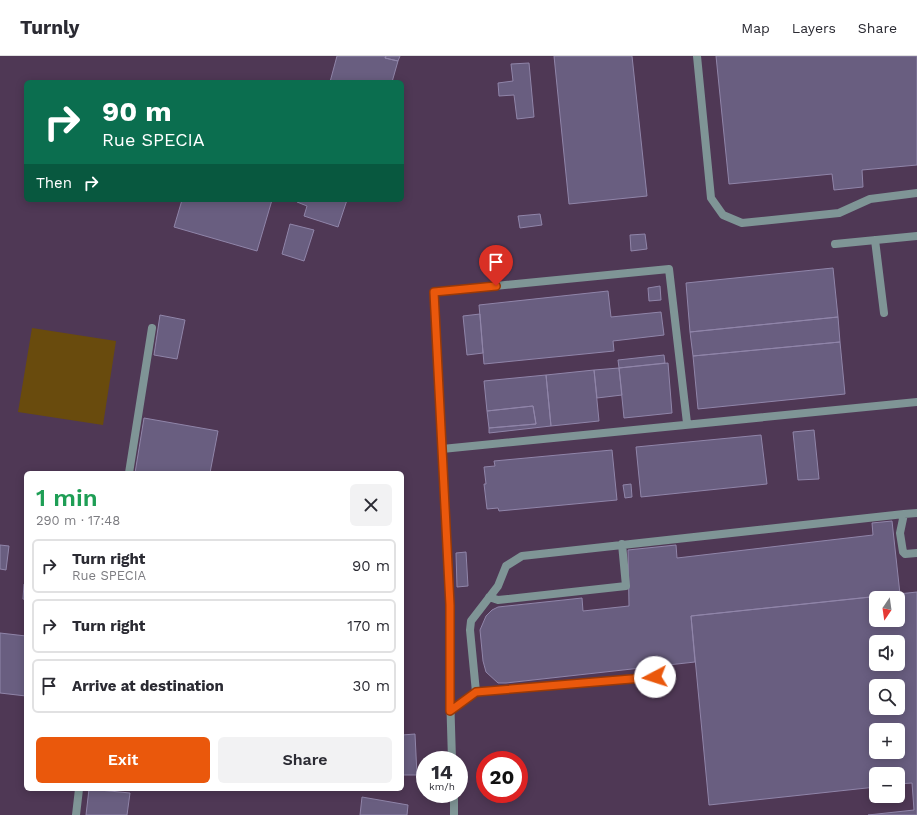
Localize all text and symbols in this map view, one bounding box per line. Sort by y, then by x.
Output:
text: Turnly [20,16,80,39]
text: Map [741,20,770,36]
text: Layers [792,20,836,36]
text: Share [858,20,897,36]
text: 90 m [102,95,172,128]
icon: right [36,96,88,148]
text: Rue SPECIA [102,129,205,150]
icon: right [80,172,102,194]
text: Then [36,174,72,192]
pin [479,245,513,286]
icon: arrive [485,251,507,273]
text: 1 min [36,484,98,512]
button: close [350,484,392,526]
text: 290 m · 17:48 [36,513,120,528]
text: Turn right [72,550,145,568]
icon: right [38,555,60,577]
text: 90 m [352,557,390,575]
text: Rue SPECIA [72,568,146,583]
north arrow [869,591,905,627]
map controls [869,591,905,803]
icon: right [38,615,60,637]
text: Turn right [72,617,145,635]
text: 170 m [347,617,390,635]
button: sound [869,635,905,671]
position arrow [634,656,676,698]
icon: arrive [38,675,60,697]
text: Arrive at destination [72,677,224,695]
text: 30 m [353,677,390,695]
button: search [869,679,905,715]
button: + [869,723,905,759]
button: Exit [36,737,210,783]
button: Share [218,737,392,783]
speed limit sign: 20 [476,751,528,803]
text: 14 [431,760,453,784]
button: − [869,767,905,803]
text: km/h [429,781,455,792]

